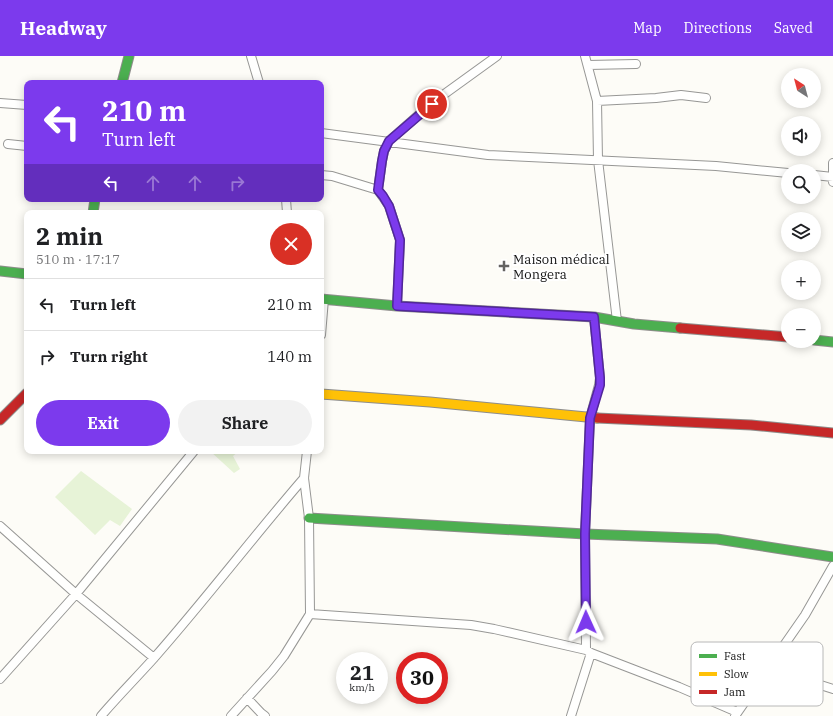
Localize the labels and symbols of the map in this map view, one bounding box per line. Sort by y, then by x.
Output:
north arrow [781,68,821,108]
pin [415,87,449,121]
place label: Maison médical Mongera [513,251,610,283]
marker: Maison médical Mongera [498,260,510,272]
position arrow [565,601,607,643]
legend [691,642,823,706]
text: Fast [724,649,746,663]
speed limit sign: 30 [396,652,448,704]
text: Slow [724,667,749,681]
text: Jam [724,685,746,699]

